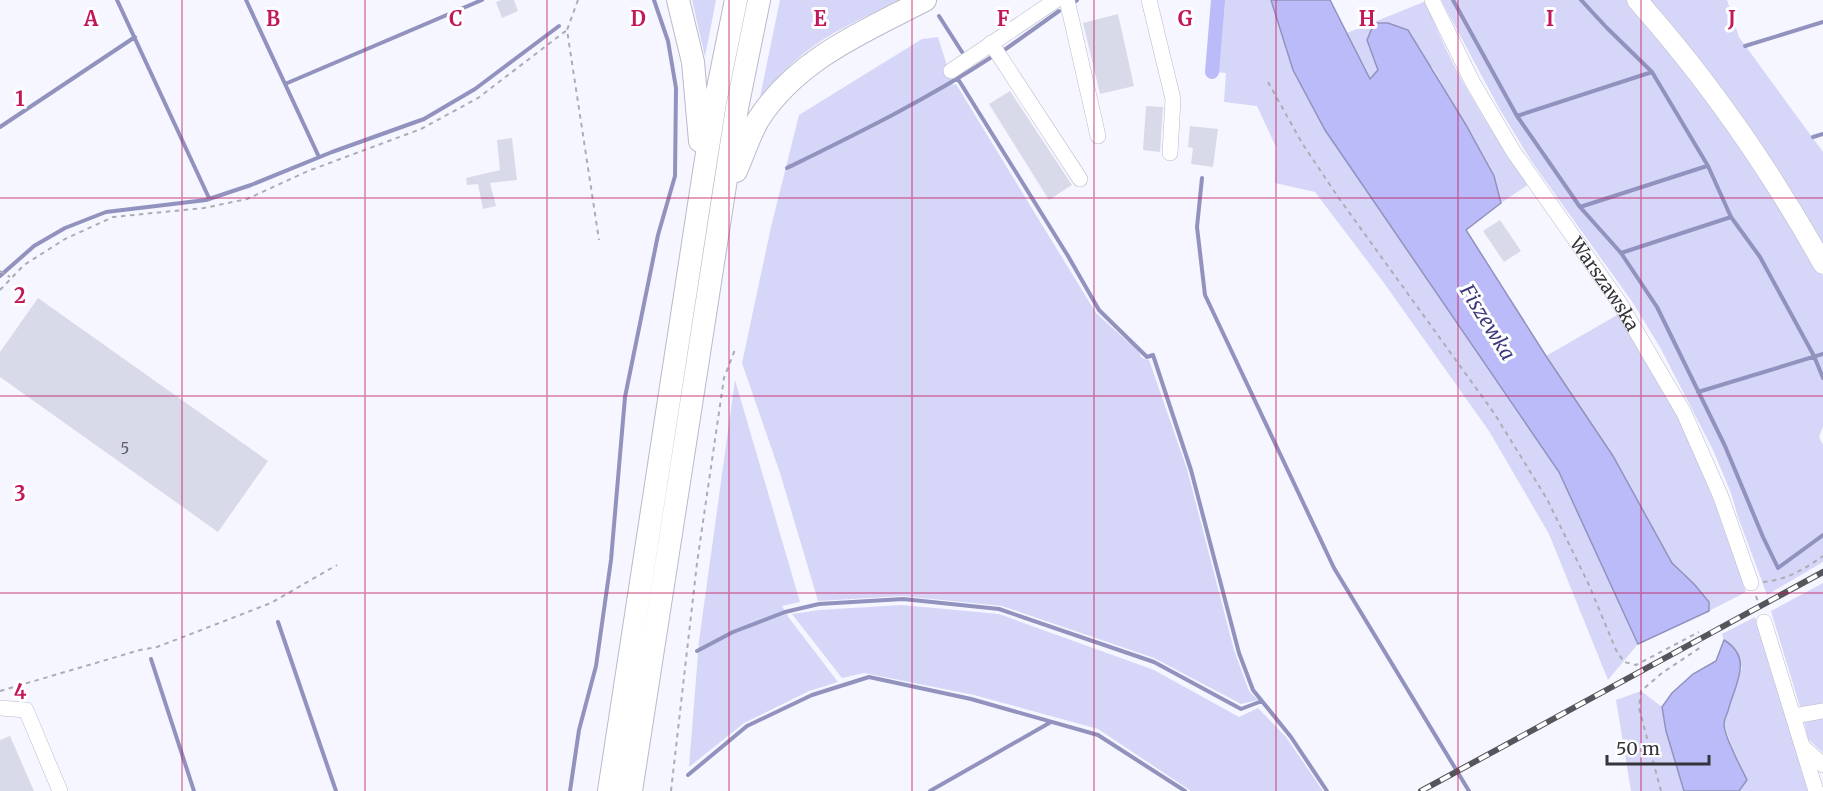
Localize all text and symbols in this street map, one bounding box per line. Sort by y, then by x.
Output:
text: A [83,6,99,31]
text: B [266,6,280,31]
text: C [449,6,463,31]
text: D [630,6,646,31]
text: E [813,6,827,31]
text: F [997,6,1010,31]
text: G [1178,6,1193,31]
text: H [1359,6,1375,31]
text: I [1546,6,1554,31]
text: J [1727,6,1736,31]
text: 1 [15,86,25,111]
street label: Warszawska [1565,231,1645,335]
water label: Fiszewka [1454,279,1521,365]
text: 2 [14,283,26,308]
house number: 5 [121,439,129,458]
text: 3 [14,481,26,506]
text: 4 [14,679,27,704]
scale bar [1607,728,1709,766]
text: 50 m [1616,737,1660,760]

